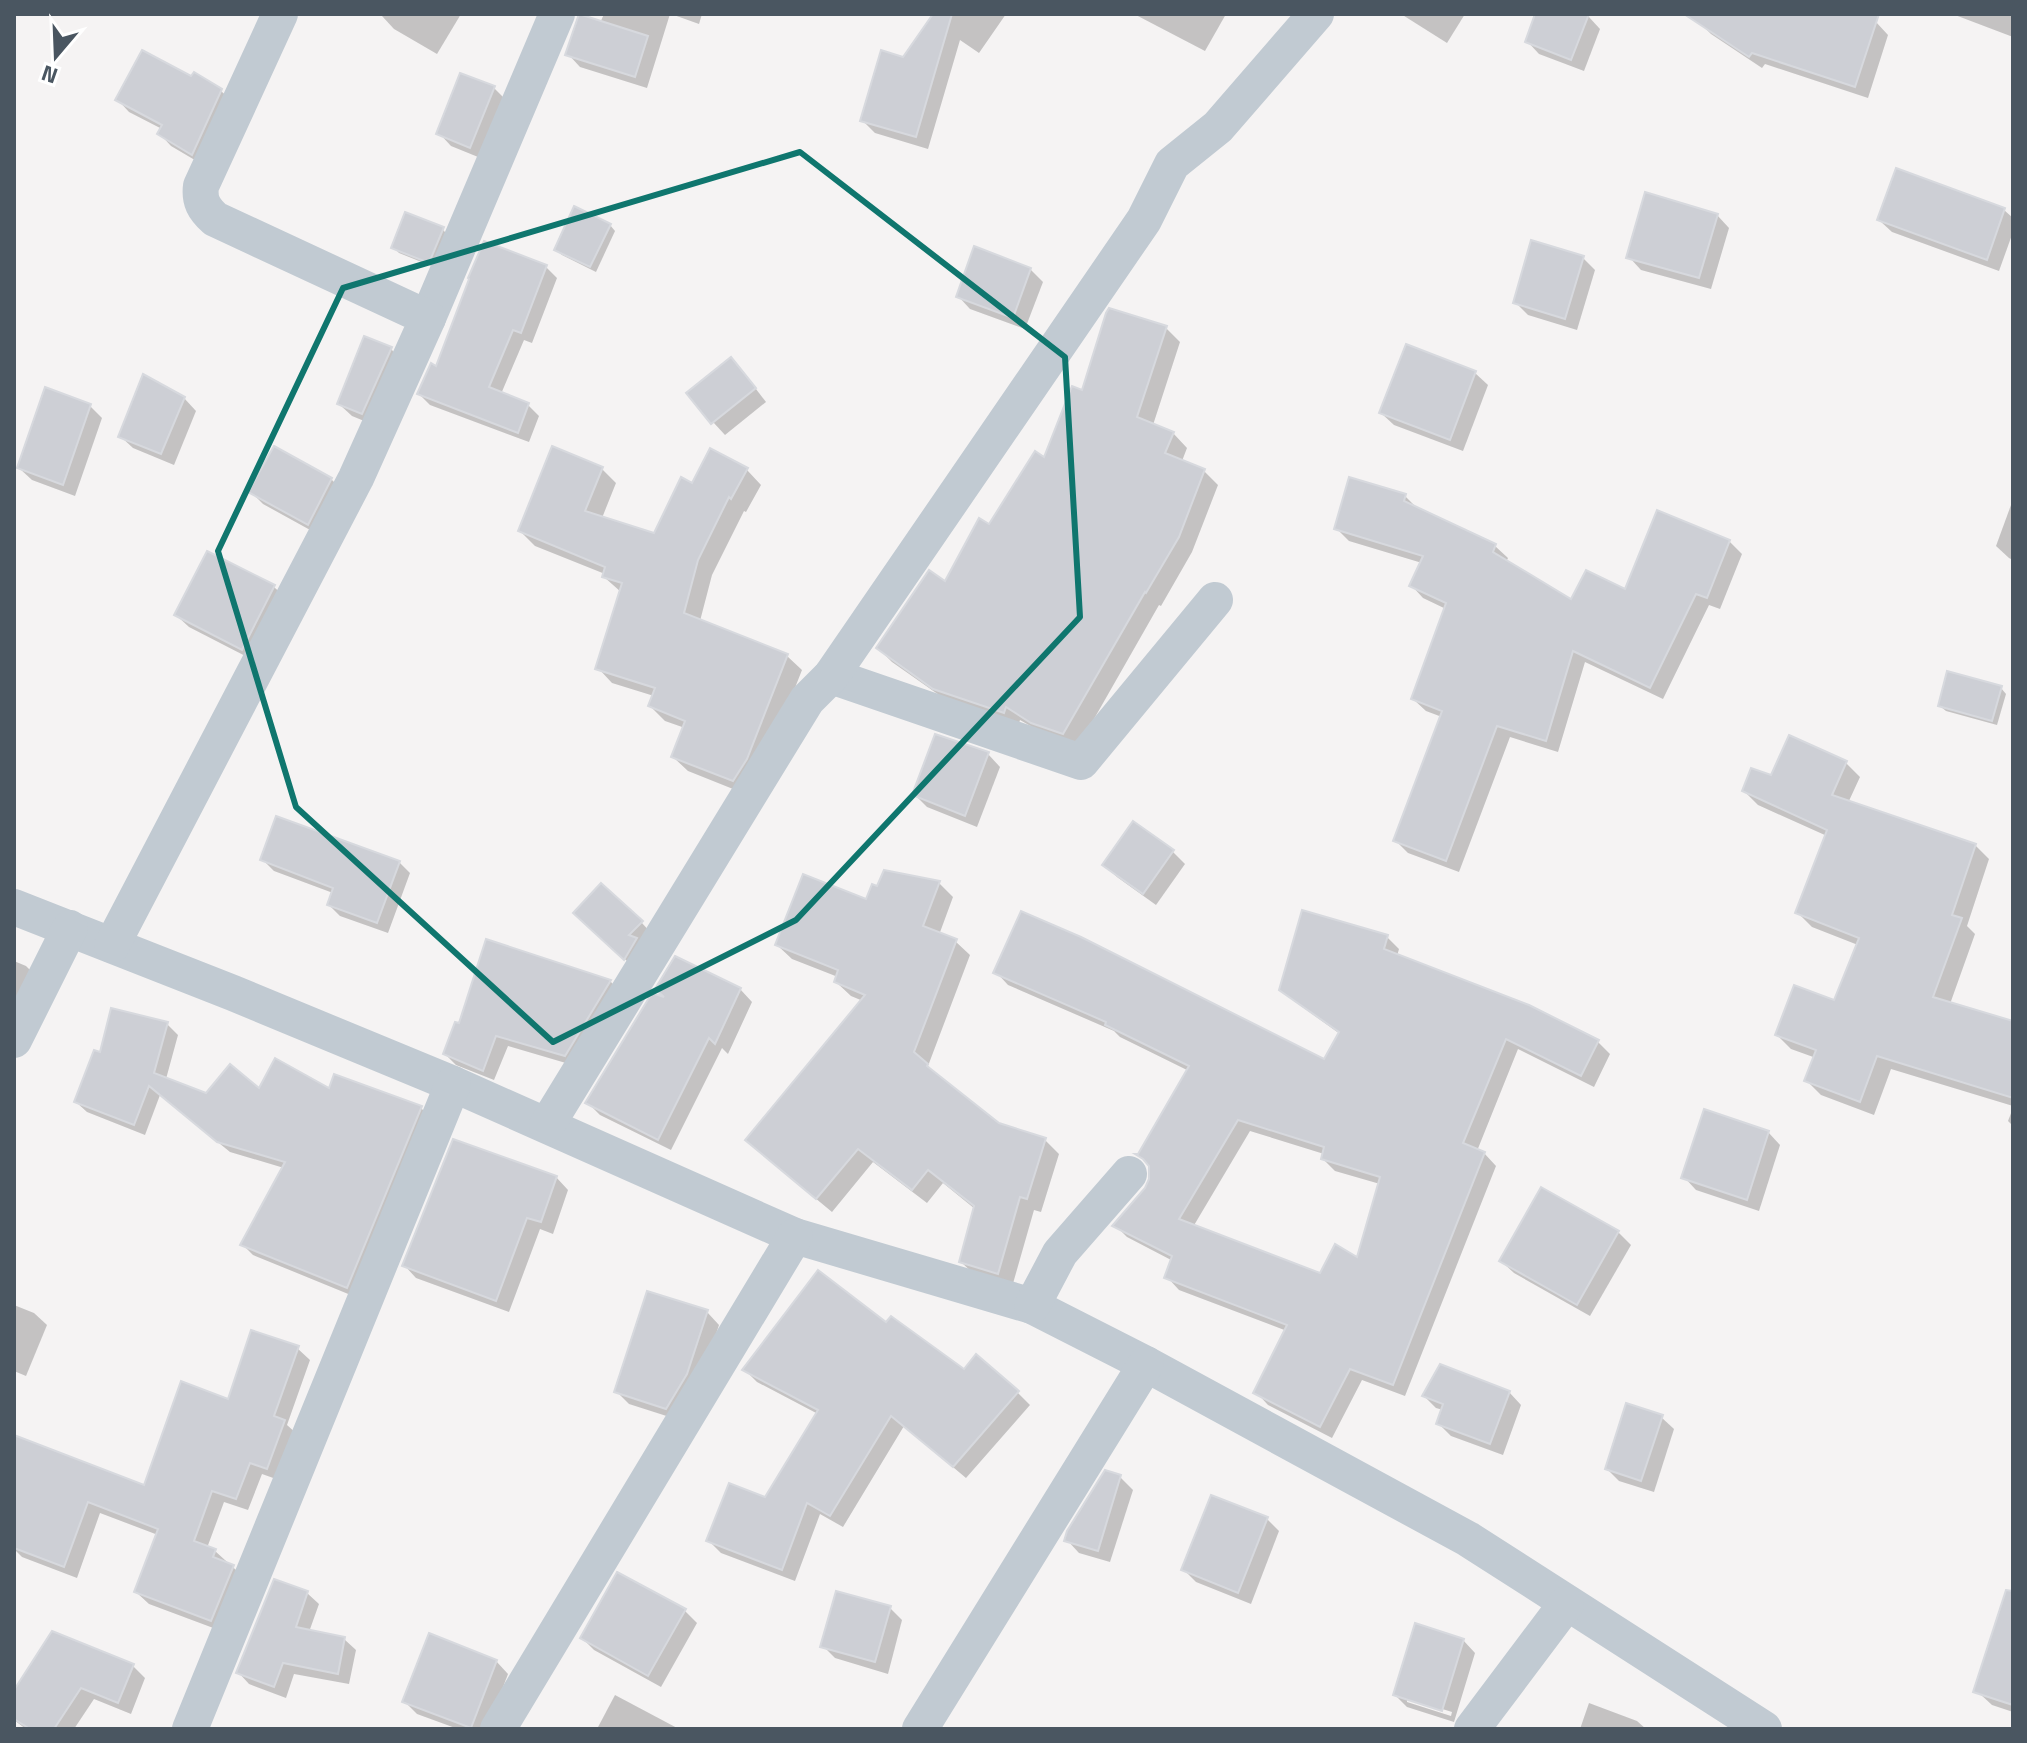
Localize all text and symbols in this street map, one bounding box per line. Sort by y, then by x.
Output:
north arrow [16,16,96,96]
text: N [37,56,62,93]

